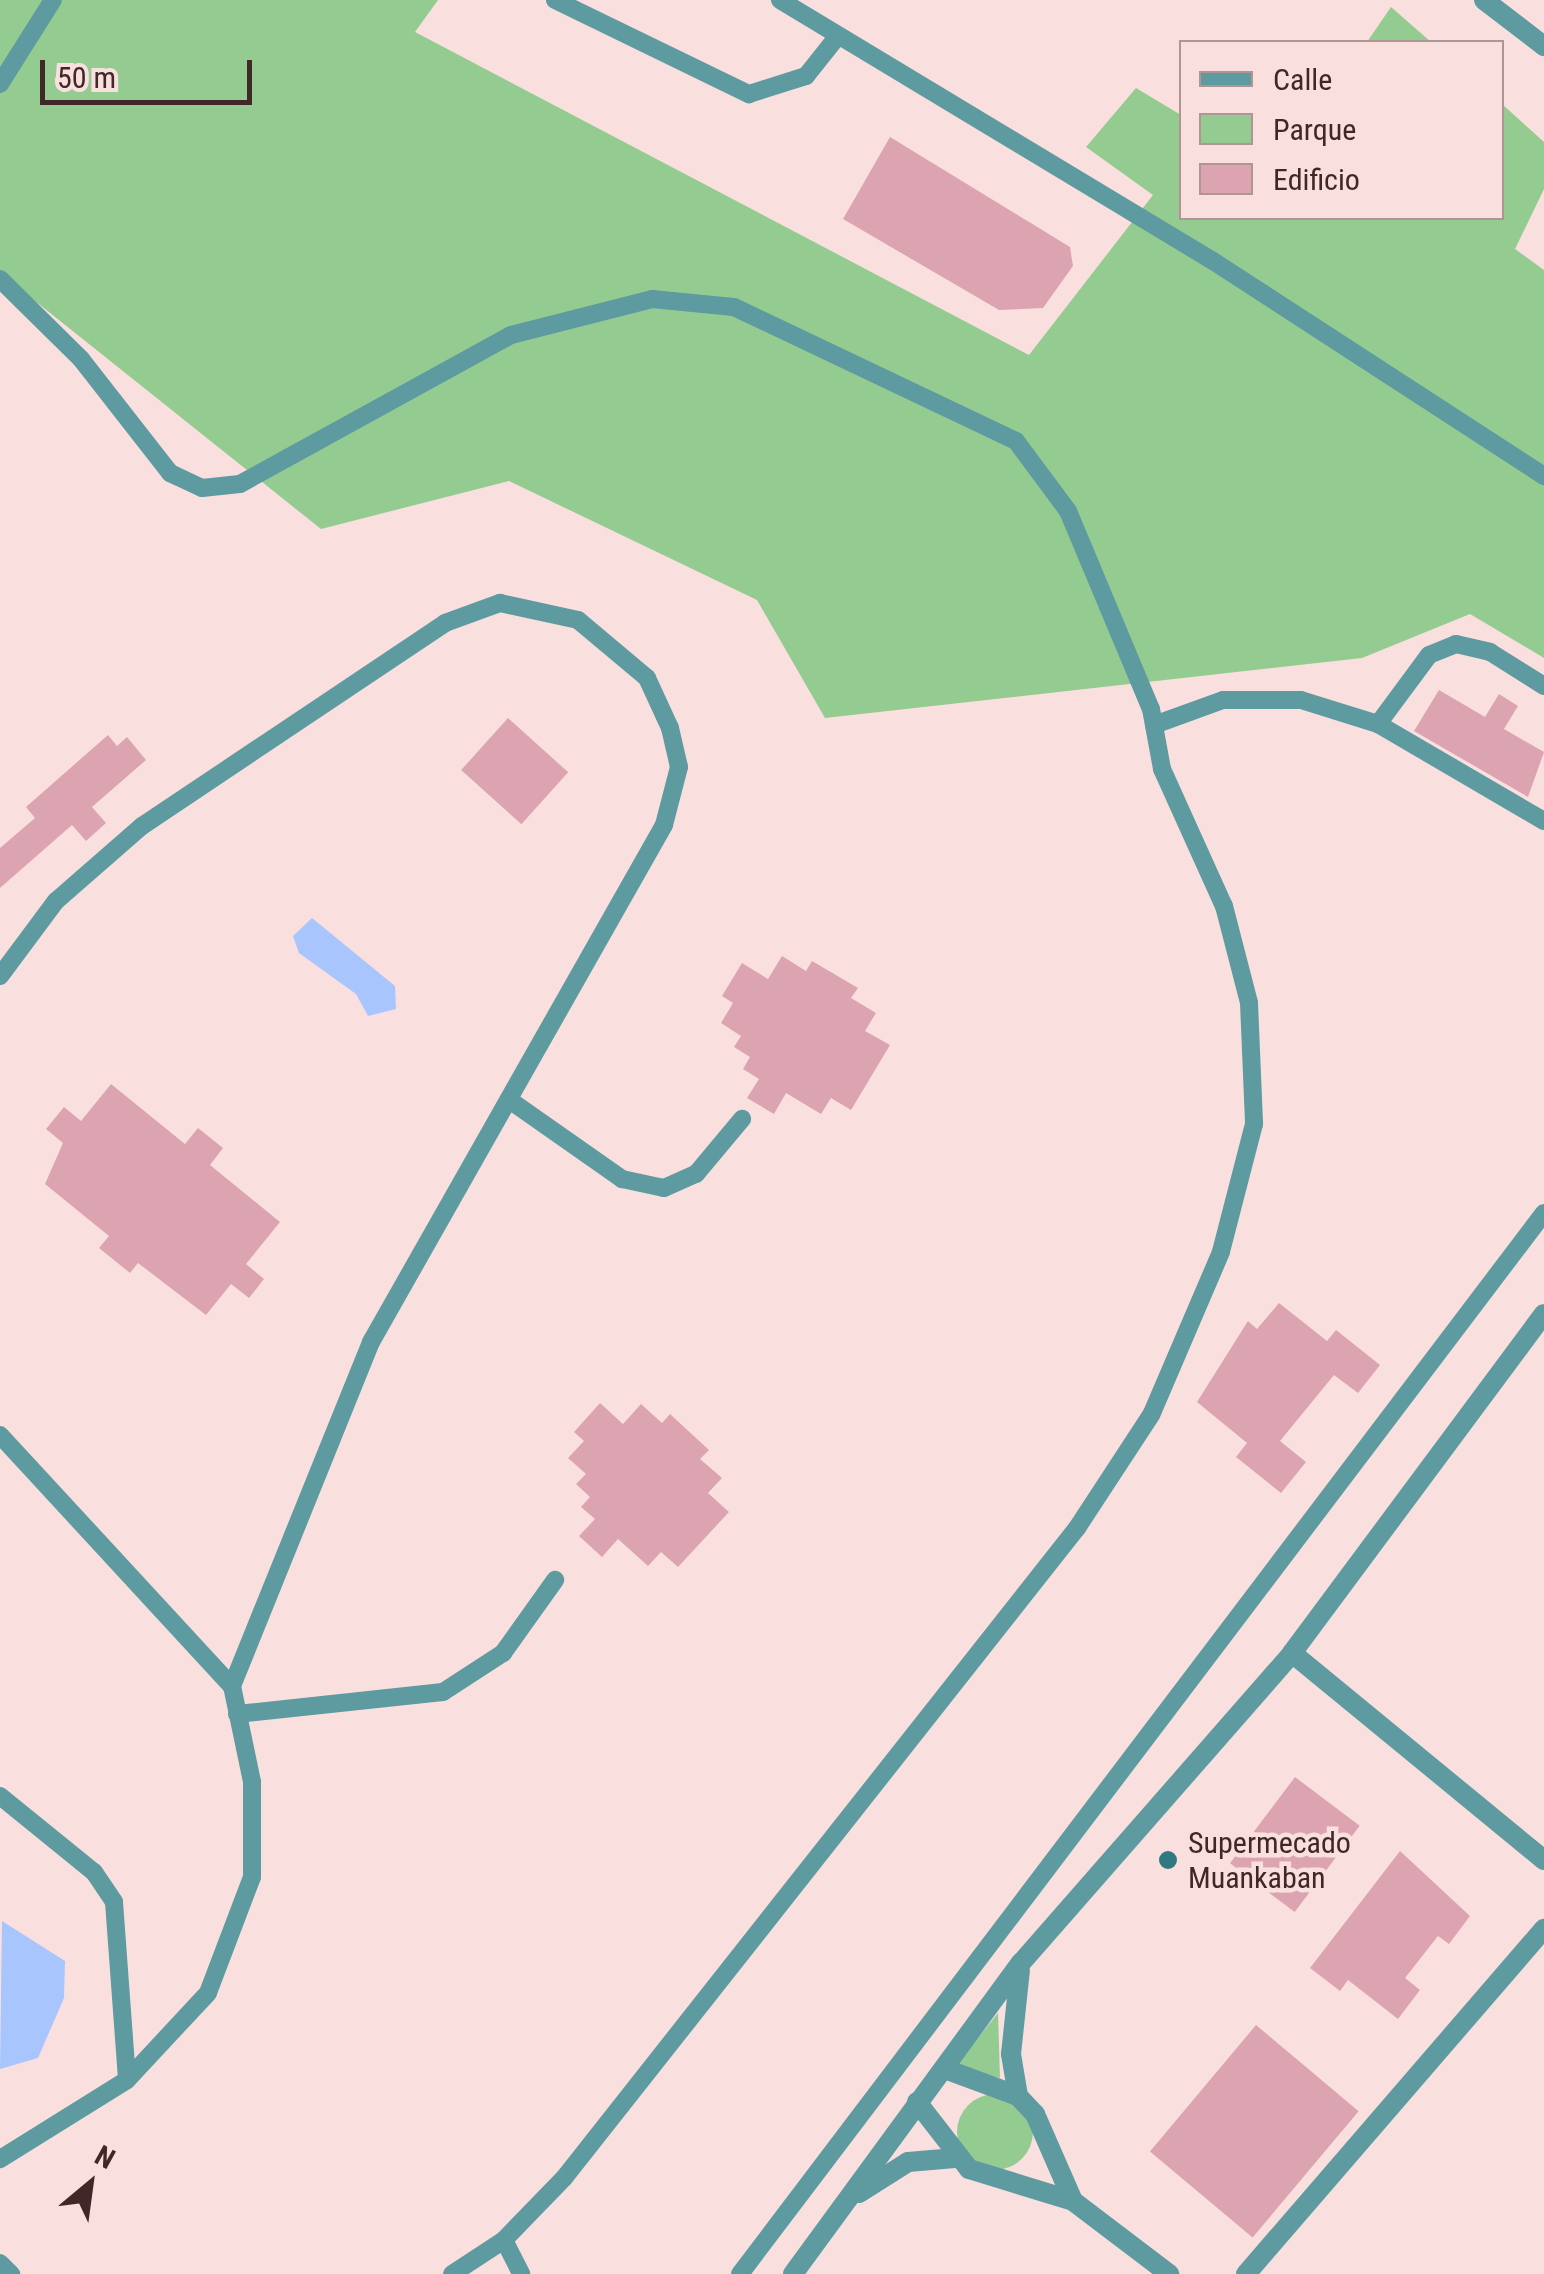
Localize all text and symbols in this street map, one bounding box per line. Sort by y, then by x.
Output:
scale bar [45,40,258,102]
legend [1179,40,1504,220]
text: 50 m [57,60,116,95]
text: Calle [1273,62,1332,97]
text: Parque [1273,112,1356,147]
text: Edificio [1273,162,1360,197]
place label: Supermecado Muankaban [1188,1825,1351,1896]
marker: Supermecado Muankaban [1157,1849,1179,1871]
north arrow [40,2134,140,2234]
text: N [89,2139,120,2176]

